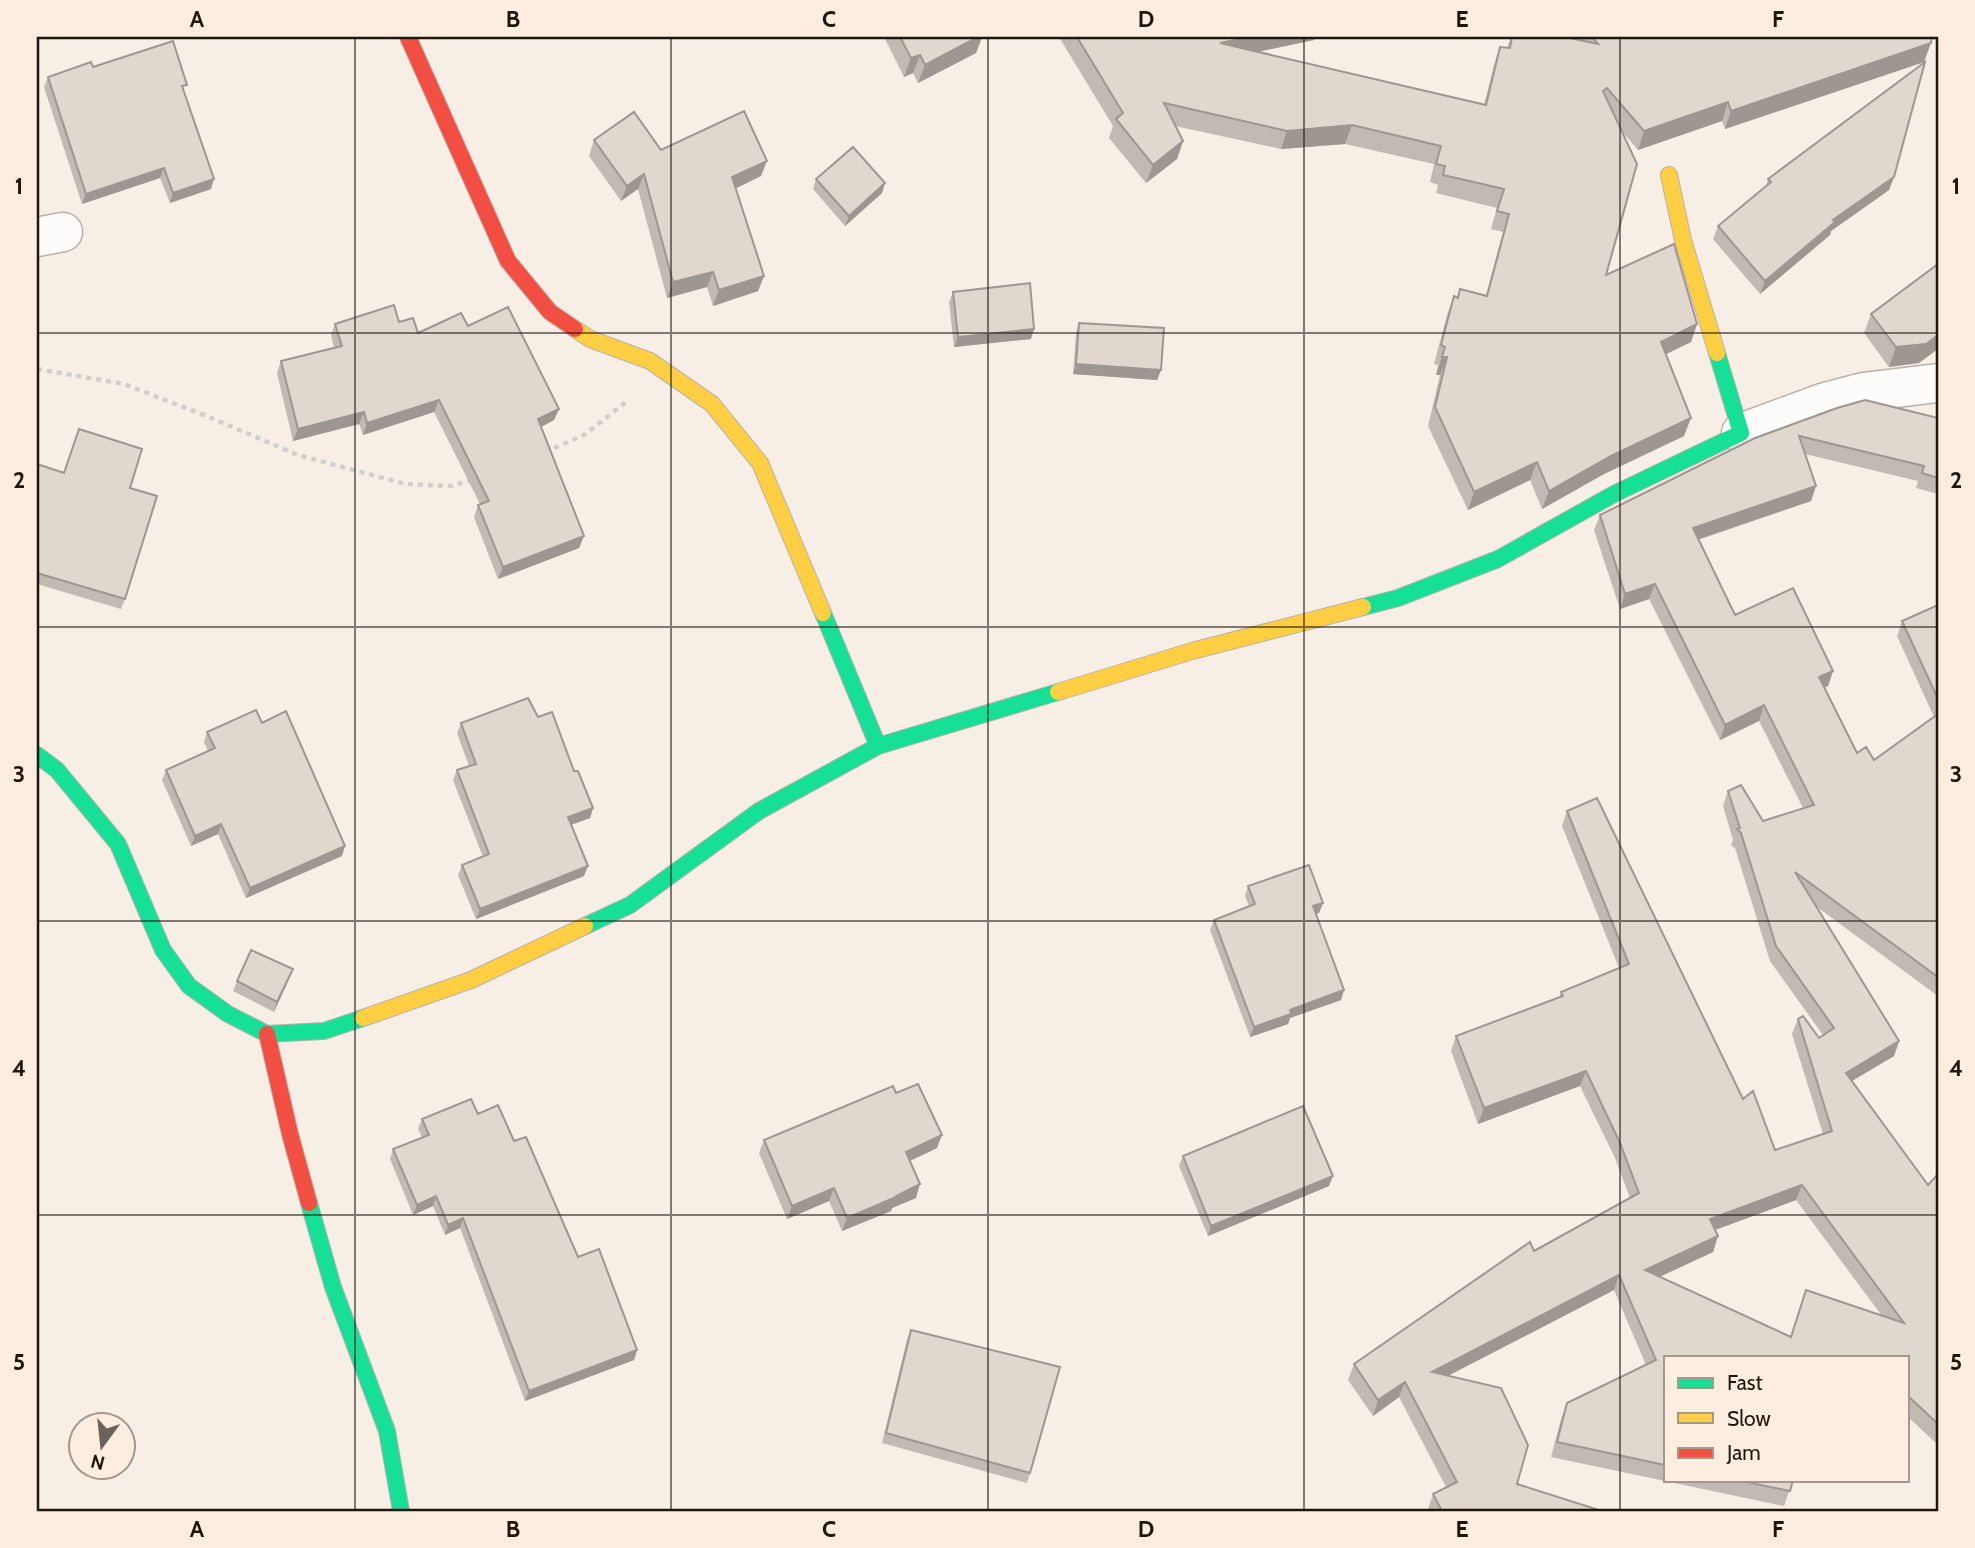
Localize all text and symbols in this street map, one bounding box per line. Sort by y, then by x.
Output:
text: A [190,5,205,33]
text: B [506,5,520,33]
text: C [822,5,836,33]
text: D [1138,5,1154,33]
text: E [1455,5,1469,33]
text: F [1772,5,1784,33]
text: 1 [15,172,23,200]
text: 1 [1952,172,1960,200]
text: 2 [13,466,25,494]
text: 2 [1950,466,1962,494]
text: 3 [13,760,25,788]
text: 3 [1950,760,1962,788]
text: 4 [12,1054,26,1082]
text: 4 [1949,1054,1963,1082]
text: 5 [13,1348,25,1376]
text: 5 [1950,1348,1962,1376]
legend [1664,1356,1909,1482]
text: Fast [1727,1370,1763,1395]
text: Slow [1727,1406,1771,1431]
north arrow [66,1412,136,1482]
text: Jam [1726,1440,1761,1465]
text: N [88,1449,107,1475]
text: A [190,1515,205,1543]
text: B [506,1515,520,1543]
text: C [822,1515,836,1543]
text: D [1138,1515,1154,1543]
text: E [1455,1515,1469,1543]
text: F [1772,1515,1784,1543]

